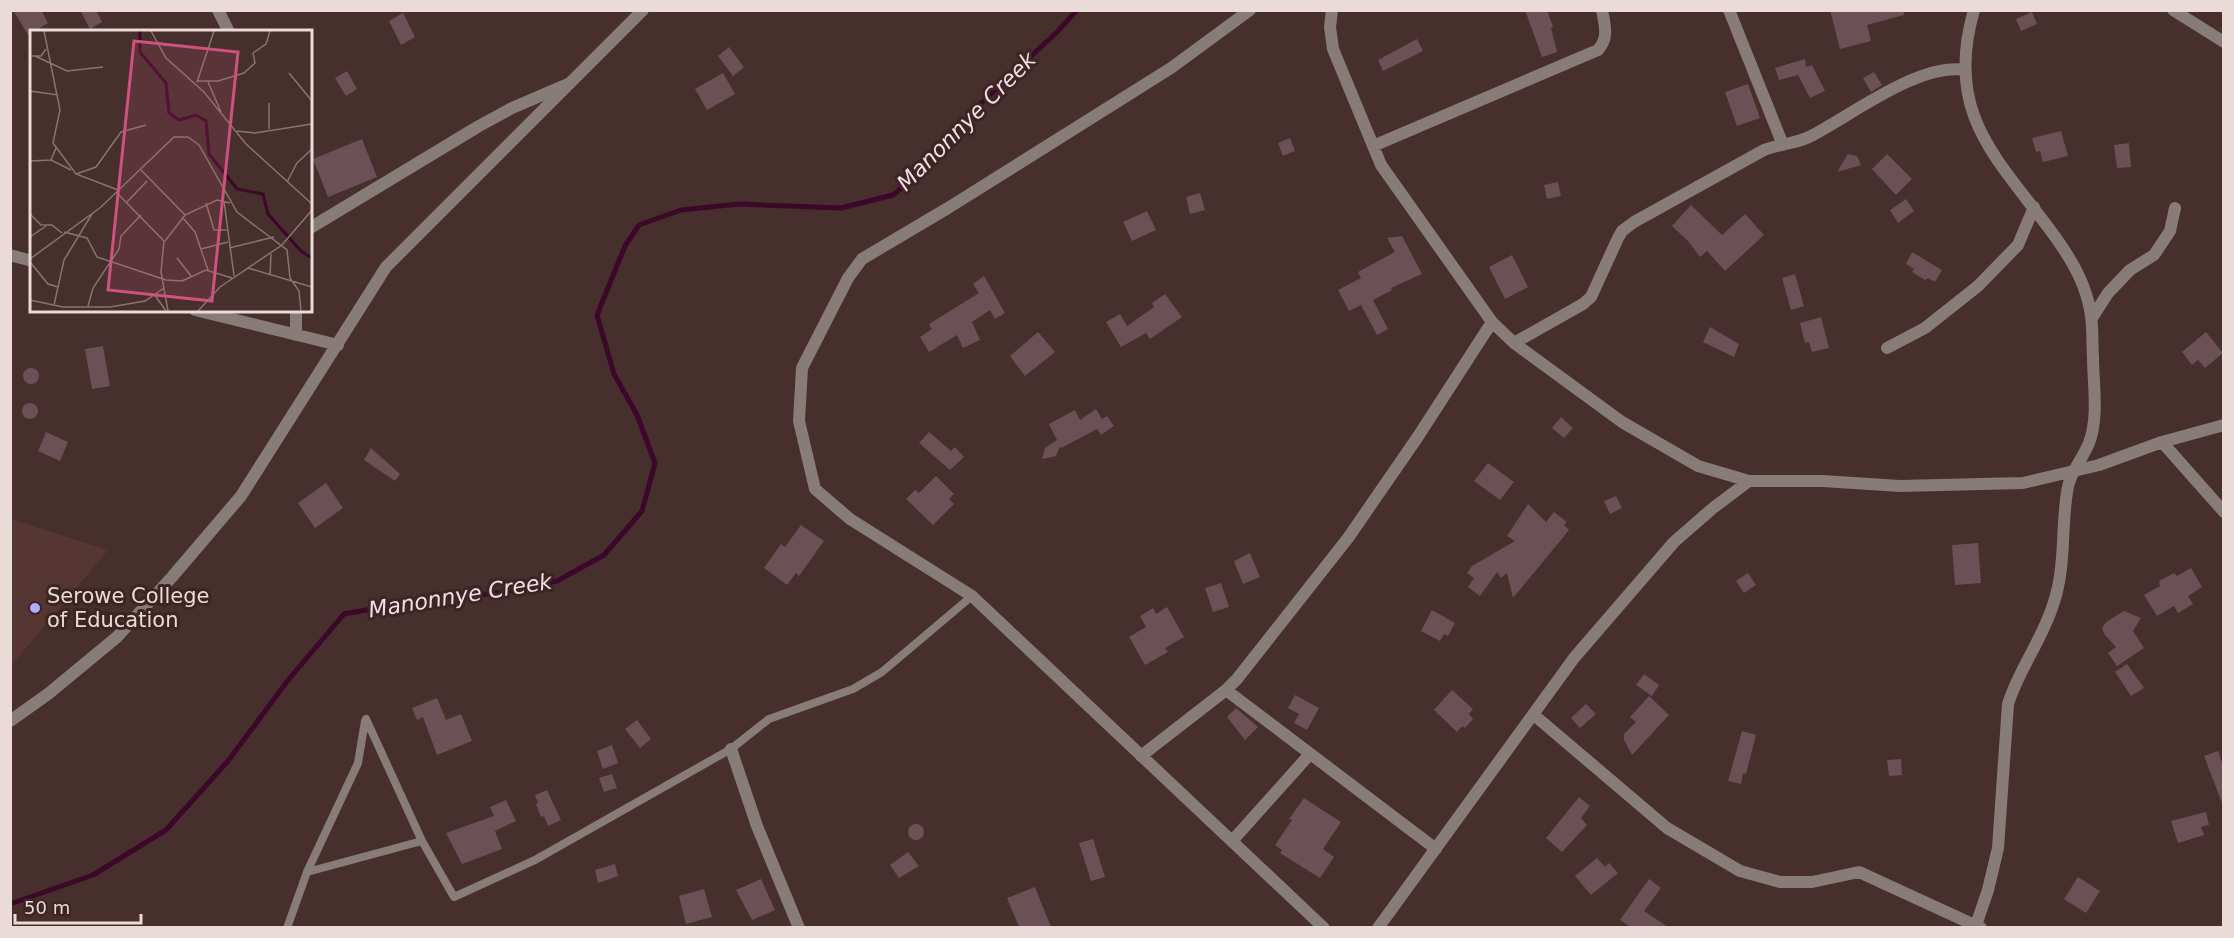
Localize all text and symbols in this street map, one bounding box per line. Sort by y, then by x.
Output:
inset map [30,30,312,312]
water label: Manonnye Creek [892,46,1042,196]
water label: Manonnye Creek [366,568,555,622]
place label: Serowe College of Education [47,584,209,632]
marker: Serowe College of Education [28,601,42,615]
scale bar [15,887,141,925]
text: 50 m [24,897,70,918]

